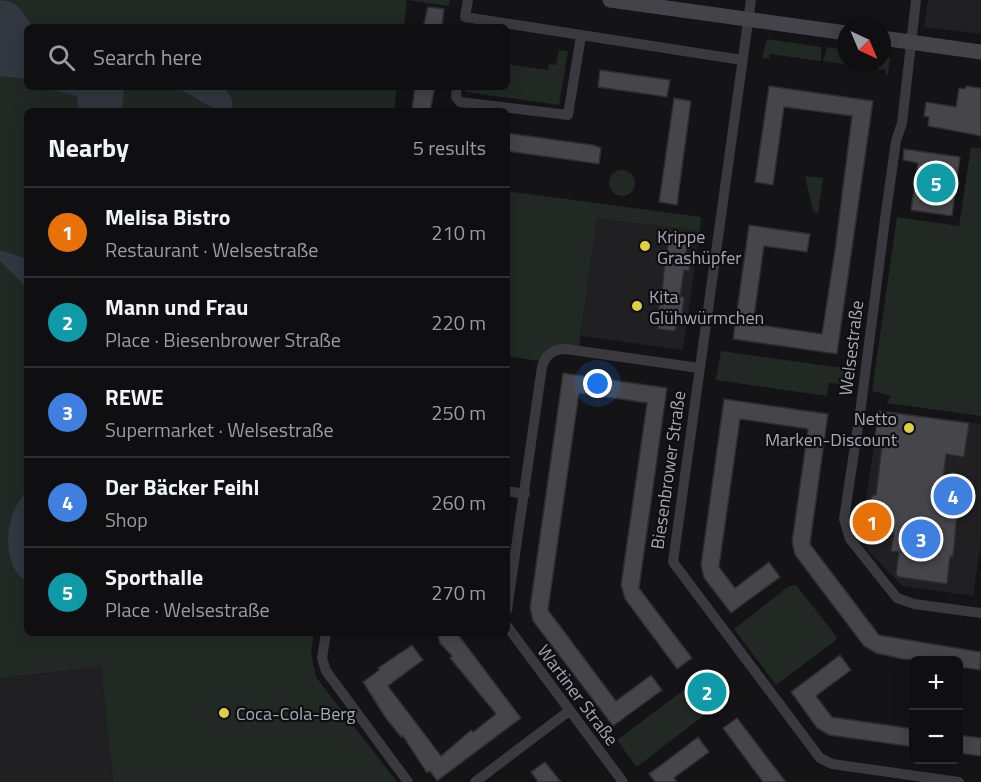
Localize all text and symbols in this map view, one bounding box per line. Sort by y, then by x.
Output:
north arrow [837,18,891,72]
search box [24,24,510,90]
text: Search here [93,40,202,74]
icon: search [45,41,78,74]
text: Nearby [48,128,129,167]
text: 5 results [413,132,486,163]
pin: 5 [916,160,956,206]
text: Melisa Bistro [105,200,230,234]
text: 1 [62,217,73,248]
text: 210 m [431,217,486,248]
place label: Krippe Grashüpfer [657,223,742,271]
text: Restaurant · Welsestraße [105,234,318,265]
marker: Krippe Grashüpfer [638,239,652,253]
place label: Kita Glühwürmchen [649,283,764,331]
text: Mann und Frau [105,290,248,324]
marker: Kita Glühwürmchen [630,299,644,313]
street label: Welsestraße [832,299,870,397]
text: 2 [62,307,73,338]
text: 220 m [431,307,486,338]
text: Place · Biesenbrower Straße [105,324,341,355]
your location [583,369,612,398]
text: REWE [105,380,163,414]
street label: Biesenbrower Straße [644,389,692,551]
text: 3 [62,397,73,428]
text: 250 m [431,397,486,428]
place label: Netto Marken-Discount [765,405,898,453]
text: Supermarket · Welsestraße [105,414,333,445]
marker: Netto Marken-Discount [902,421,916,435]
text: Der Bäcker Feihl [105,470,259,504]
pin: 4 [934,474,972,518]
text: 4 [62,487,73,518]
text: 260 m [431,487,486,518]
pin: 1 [852,500,892,544]
text: Shop [105,504,148,535]
pin: 3 [902,516,940,562]
text: Sporthalle [105,560,203,594]
text: 5 [62,577,73,608]
text: 270 m [431,577,486,608]
text: Place · Welsestraße [105,594,270,625]
street label: Wartiner Straße [531,639,625,751]
map controls [909,656,963,764]
button: + [909,656,963,710]
pin: 2 [688,670,726,714]
place label: Coca-Cola-Berg [236,700,356,727]
marker: Coca-Cola-Berg [217,706,231,720]
button: − [909,710,963,764]

